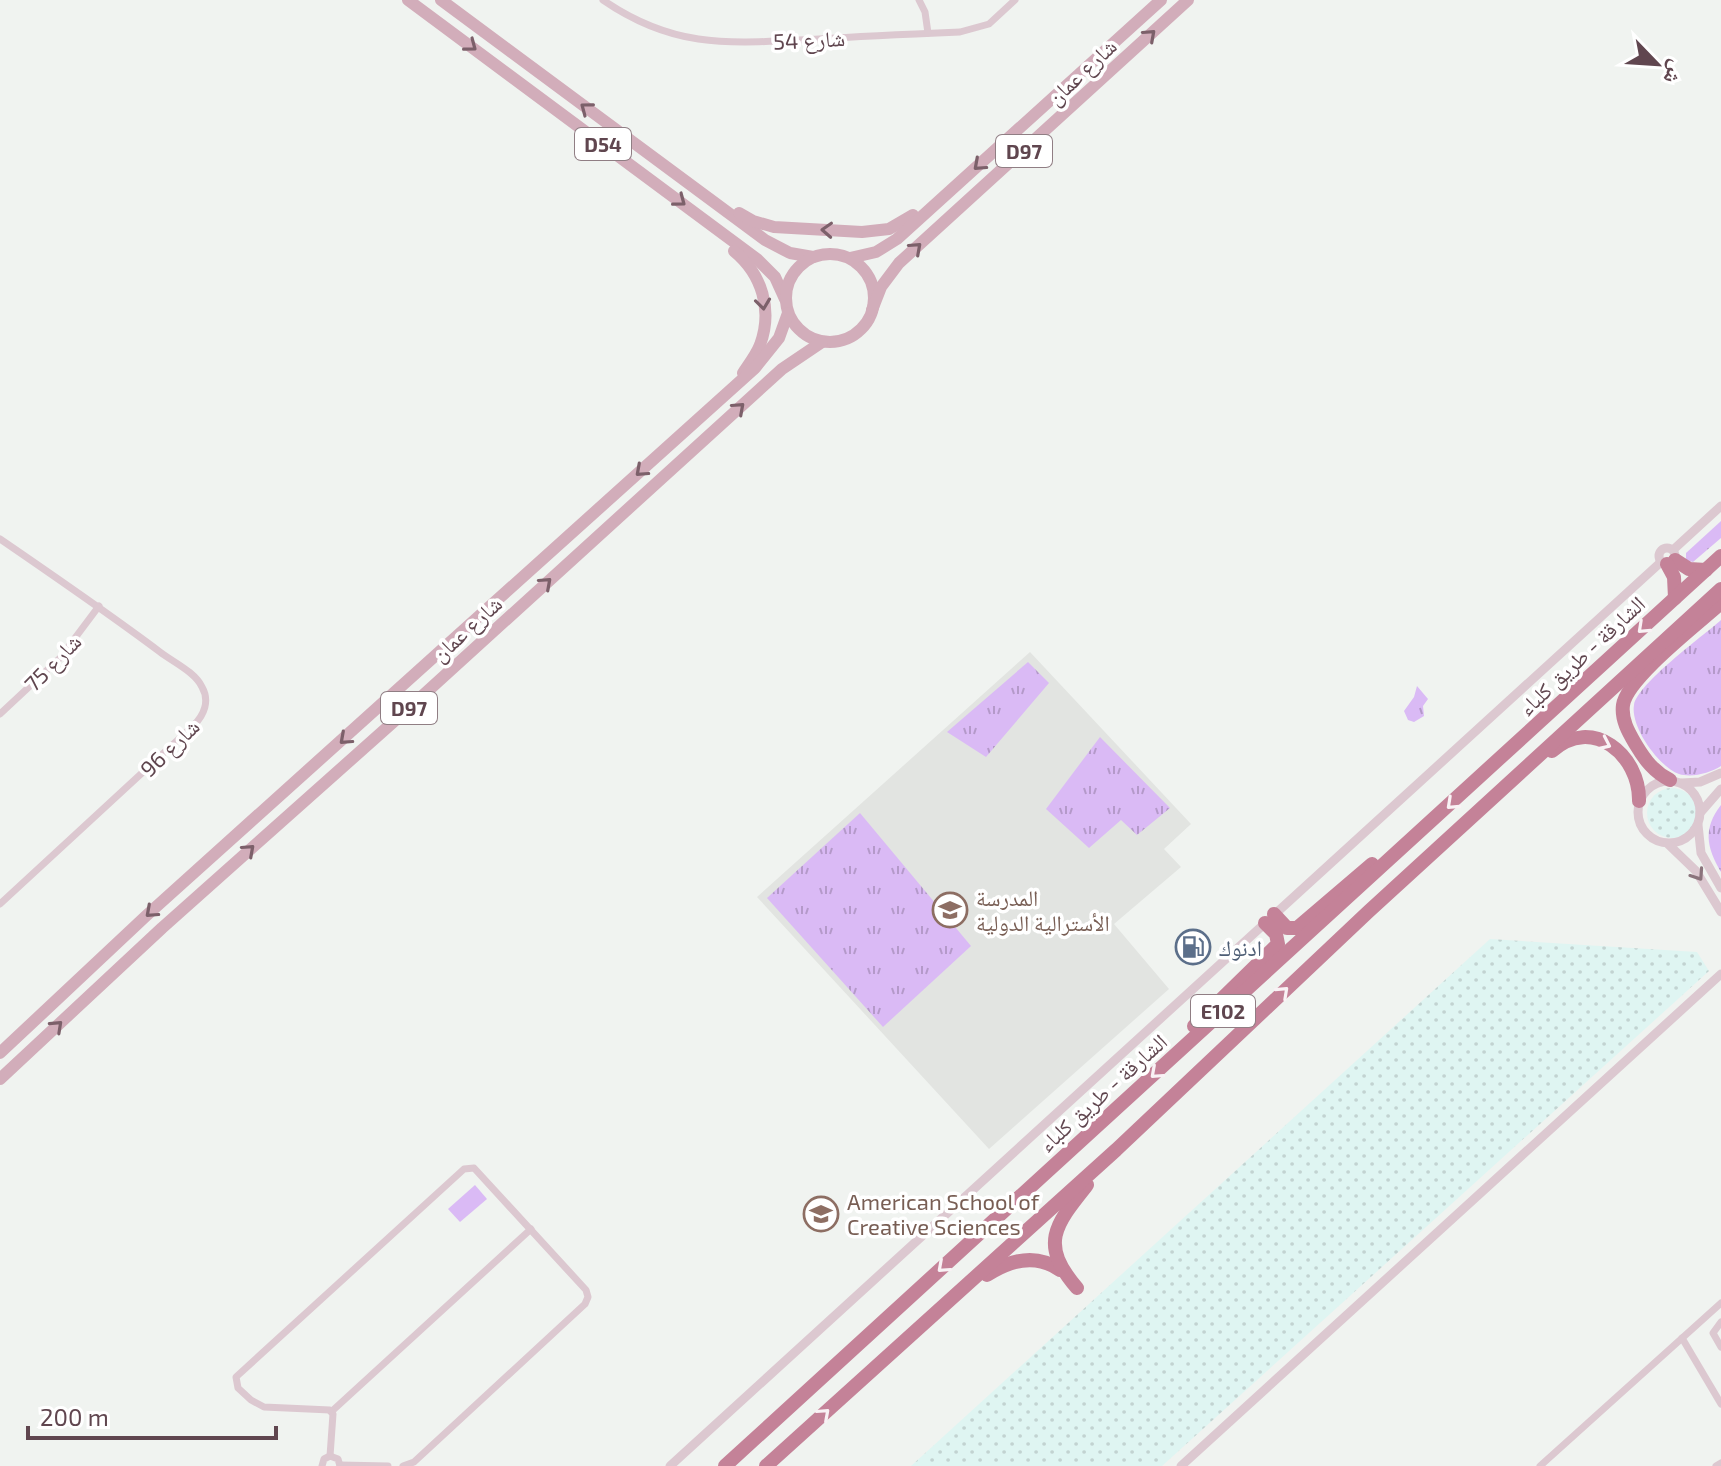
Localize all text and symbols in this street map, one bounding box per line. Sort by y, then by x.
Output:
street label: شارع 54 [772,24,846,56]
north arrow [1617,24,1697,104]
one-way arrow [1140,30,1155,44]
street label: شارع عمان [1041,32,1122,111]
one-way arrow [462,36,477,51]
text: ش [1658,56,1693,89]
one-way arrow [580,103,595,117]
road number: D54 [575,128,631,160]
road number: D97 [996,135,1052,167]
one-way arrow [973,155,988,170]
one-way arrow [671,192,685,206]
one-way arrow [820,222,833,239]
one-way arrow [907,243,922,257]
one-way arrow [755,297,772,310]
one-way arrow [729,404,744,418]
one-way arrow [636,461,651,475]
one-way arrow [537,577,551,592]
street label: شارع عمان [426,590,508,668]
street label: الشارقة - طريق كلباء [1512,590,1651,722]
one-way arrow [1638,618,1652,633]
street label: شارع 75 [18,628,87,698]
road number: D97 [381,692,437,724]
street label: شارع 96 [134,713,205,783]
one-way arrow [339,729,354,744]
one-way arrow [1596,734,1611,750]
one-way arrow [1446,794,1461,808]
one-way arrow [239,846,254,860]
one-way arrow [1688,867,1703,881]
place label: المدرسة الأسترالية الدولية [976,884,1110,936]
school or university icon: المدرسة الأسترالية الدولية [931,891,969,929]
one-way arrow [145,903,160,917]
fuel station icon: ادنوك [1174,928,1212,966]
place label: ادنوك [1219,934,1262,961]
one-way arrow [1274,987,1288,1001]
road number: E102 [1191,995,1255,1027]
one-way arrow [48,1021,62,1035]
street label: الشارقة - طريق كلباء [1033,1028,1173,1158]
one-way arrow [1150,1063,1165,1077]
place label: American School of Creative Sciences [847,1188,1040,1239]
school or university icon: American School of Creative Sciences [802,1195,840,1233]
one-way arrow [938,1258,952,1272]
scale bar [28,1390,276,1440]
text: 200 m [40,1402,109,1431]
one-way arrow [814,1409,829,1424]

